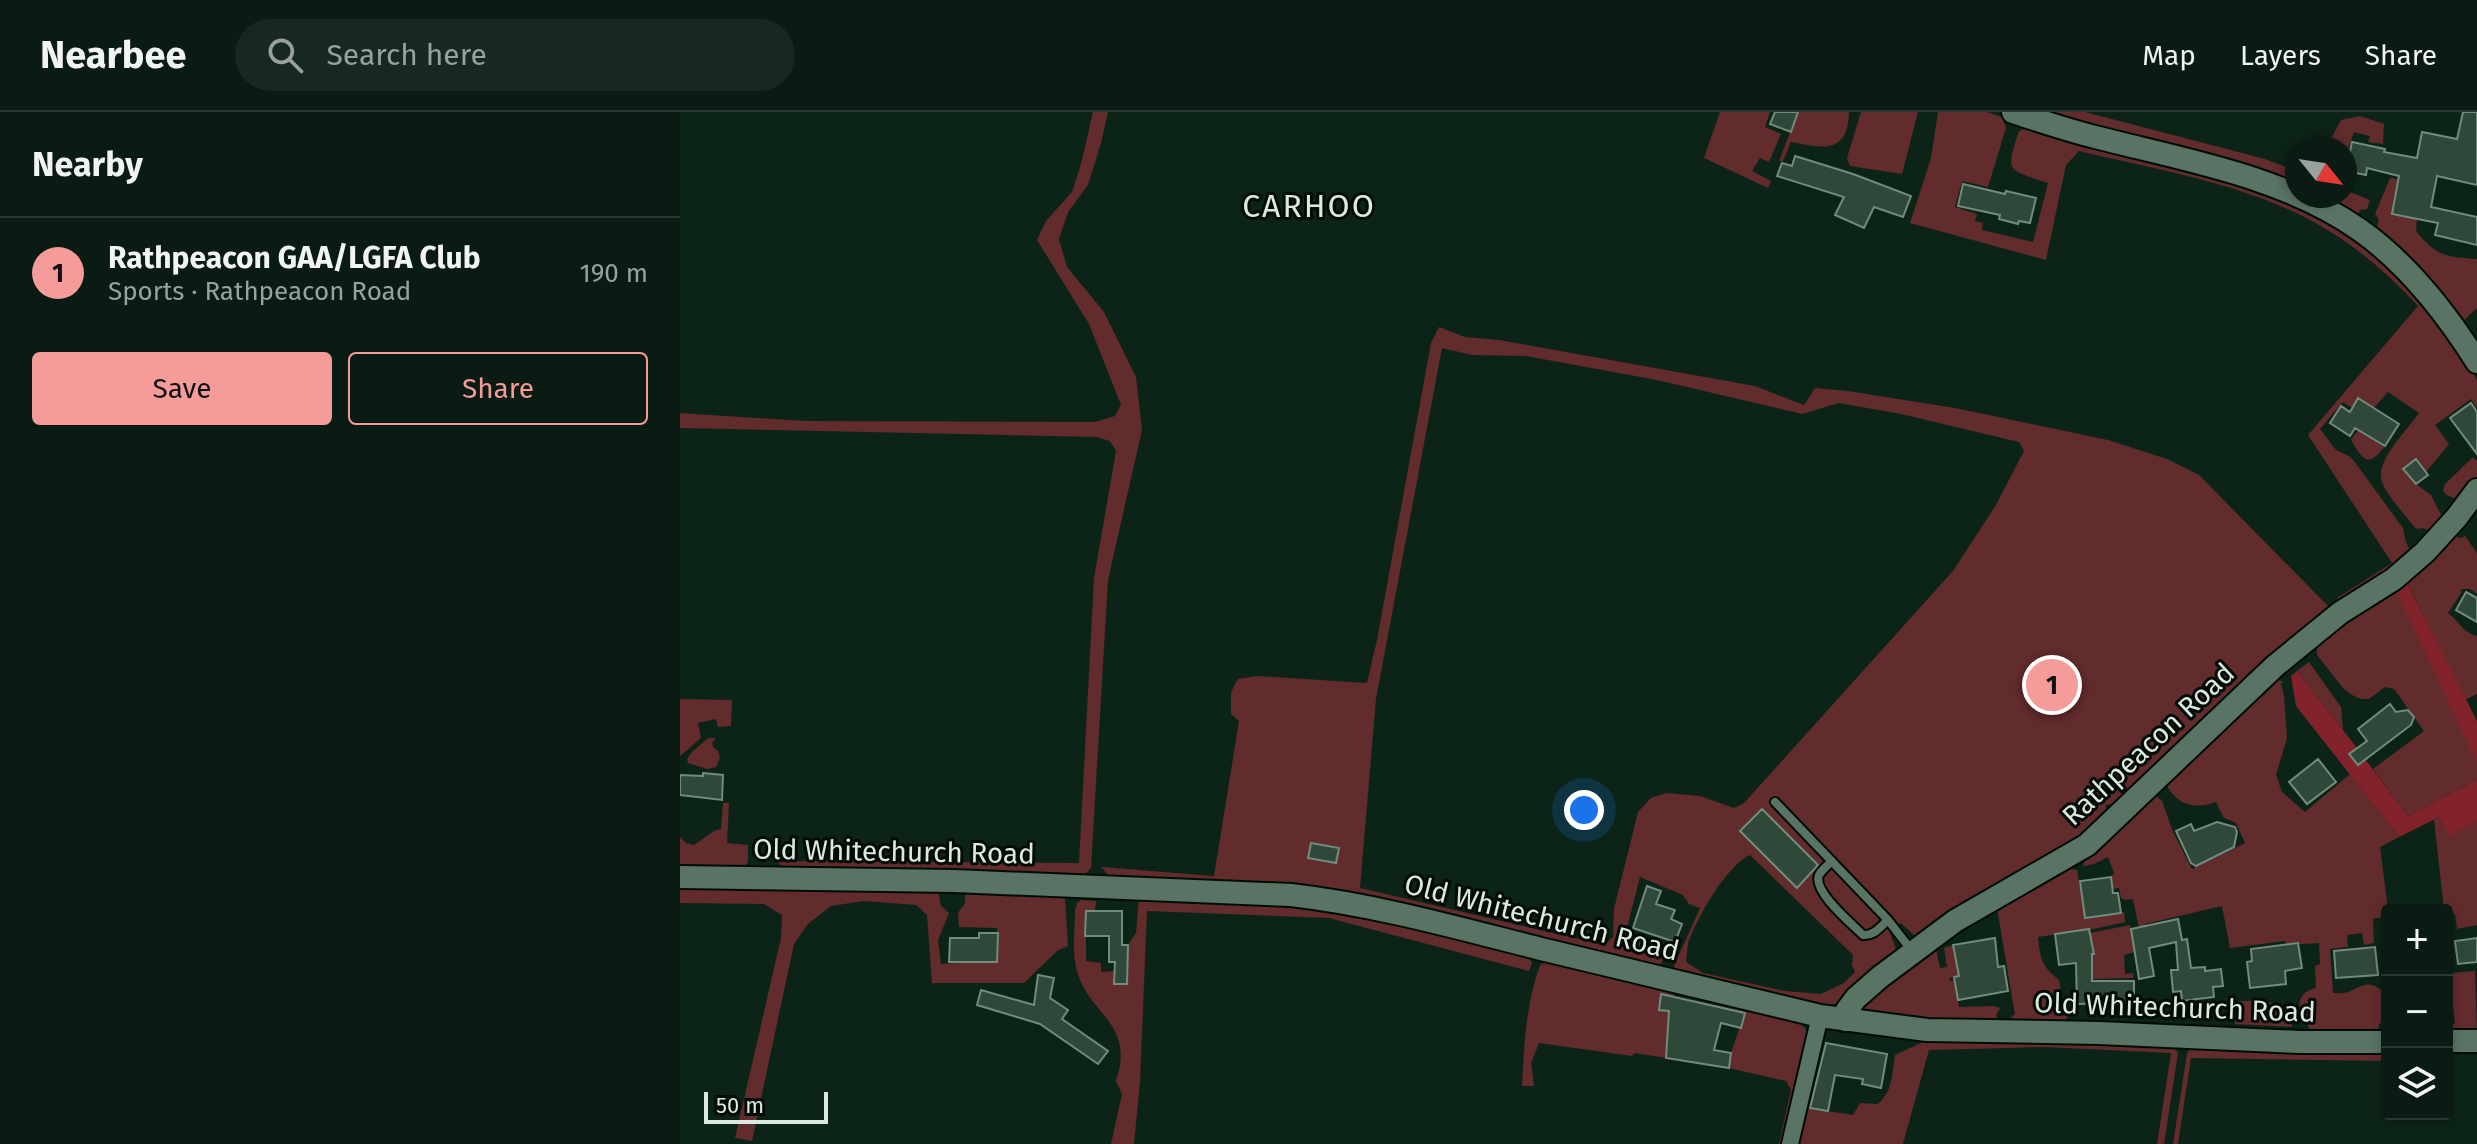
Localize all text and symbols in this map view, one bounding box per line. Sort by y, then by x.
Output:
search box [235,19,795,91]
text: Nearbee [40,32,187,78]
icon: search [263,33,307,77]
text: Search here [327,37,487,73]
text: Map [2142,39,2196,72]
text: Layers [2240,39,2321,72]
text: Share [2365,39,2437,72]
north arrow [2285,136,2357,208]
text: Nearby [32,144,143,185]
district label: CARHOO [1242,187,1376,225]
text: Rathpeacon GAA/LGFA Club [108,240,481,276]
text: 1 [52,258,64,289]
text: 190 m [579,258,648,289]
text: Sports · Rathpeacon Road [108,276,411,307]
button: Save [32,352,332,425]
button: Share [348,352,648,425]
pin: 1 [2026,655,2078,715]
street label: Rathpeacon Road [2056,656,2241,832]
your location [1564,790,1604,830]
street label: Old Whitechurch Road [753,833,1035,870]
street label: Old Whitechurch Road [1401,867,1683,968]
map controls [2381,904,2453,1120]
button: + [2381,904,2453,976]
button: − [2381,976,2453,1048]
street label: Old Whitechurch Road [2034,986,2316,1029]
button: layers [2381,1048,2453,1120]
scale bar [704,1088,828,1124]
text: 50 m [716,1092,764,1119]

